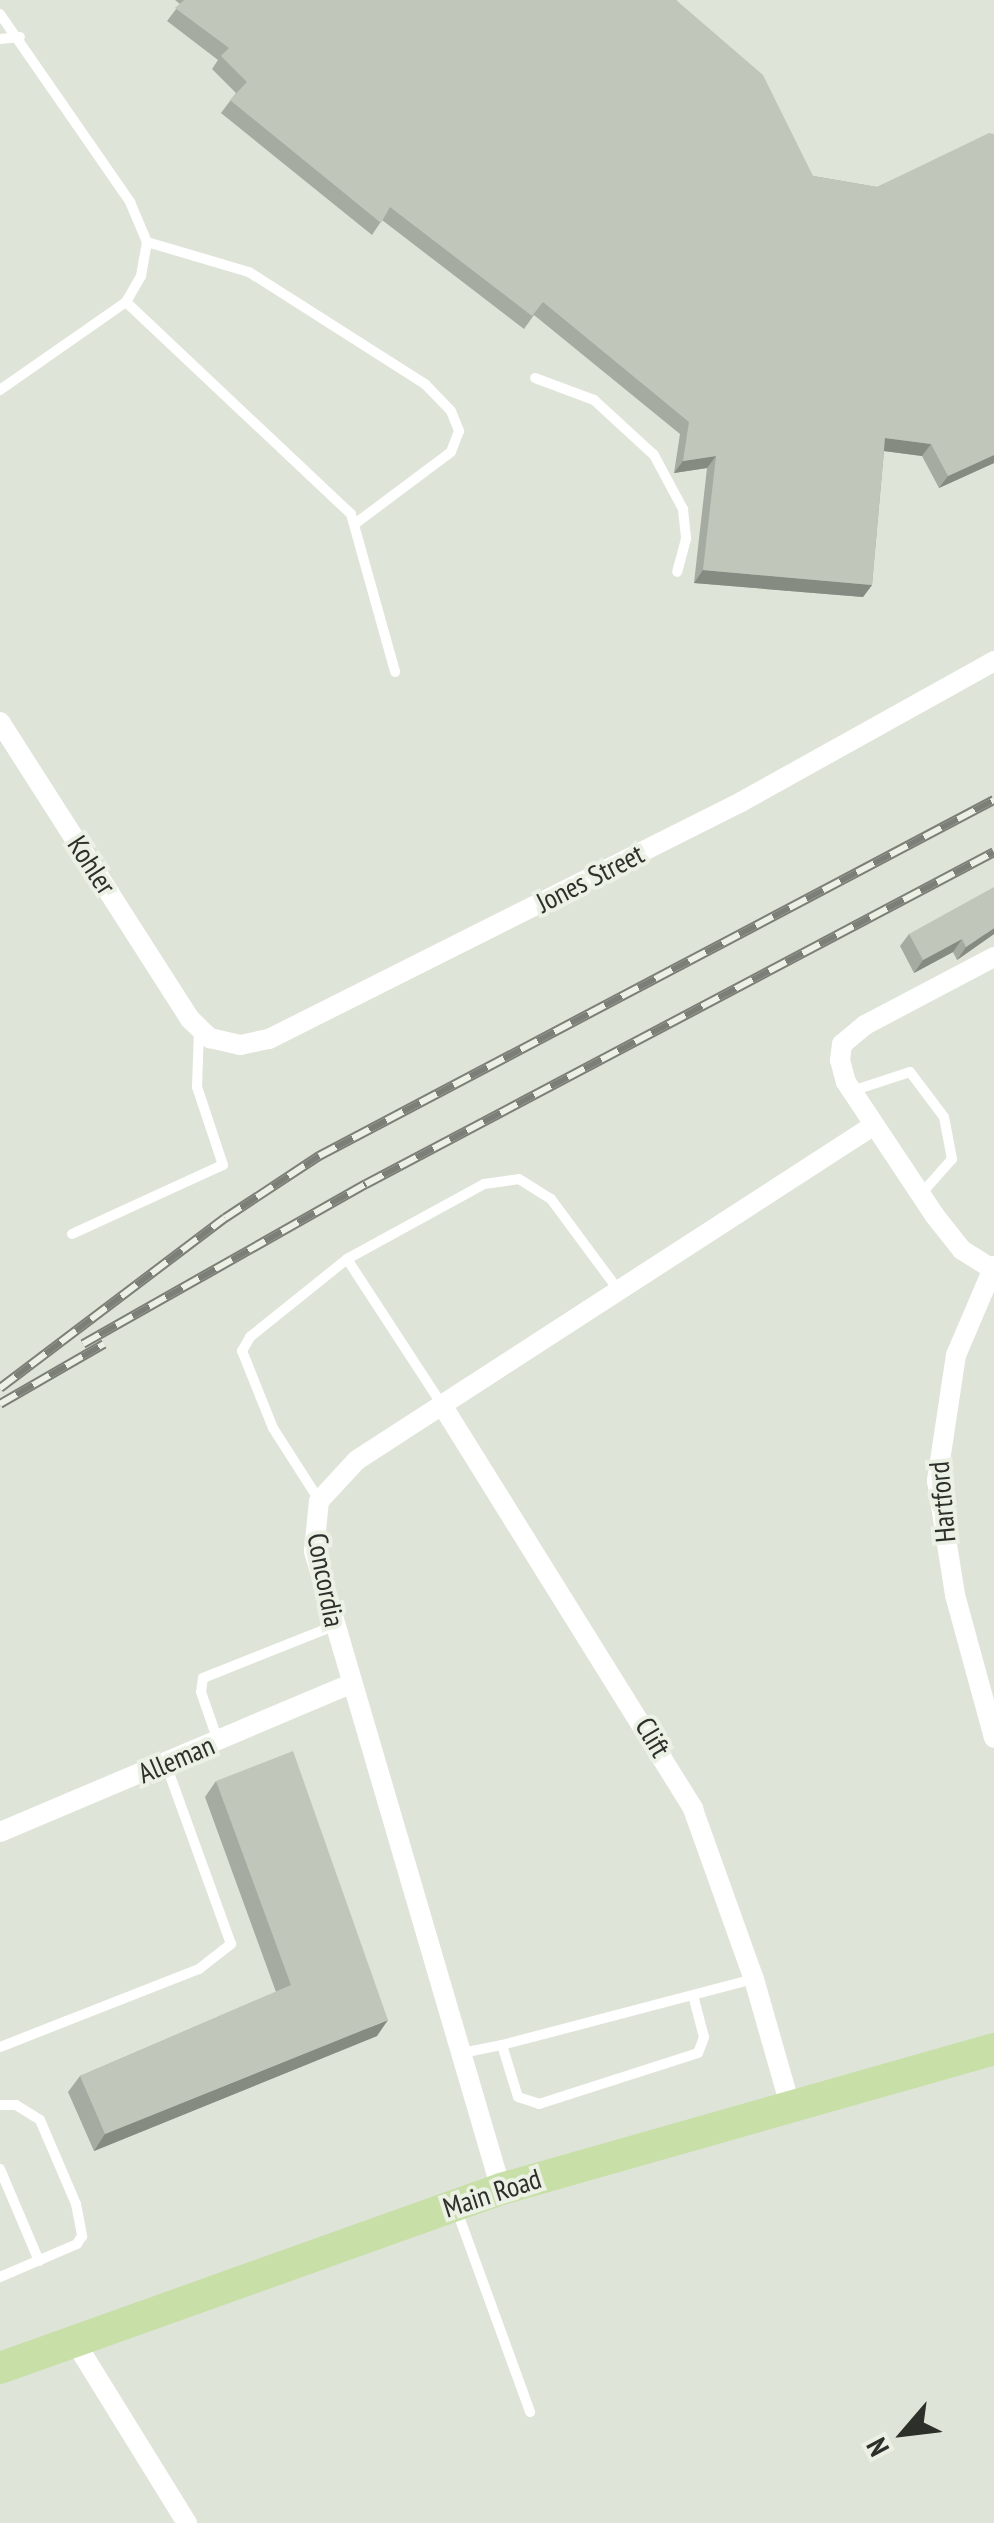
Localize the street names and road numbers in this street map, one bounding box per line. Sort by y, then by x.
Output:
street label: Kohler [61,829,123,901]
street label: Jones Street [531,837,649,919]
street label: Hartford [922,1460,962,1544]
street label: Concordia [300,1530,352,1630]
street label: Clift [628,1711,678,1763]
street label: Alleman [133,1728,219,1790]
street label: Main Road [439,2161,545,2225]

